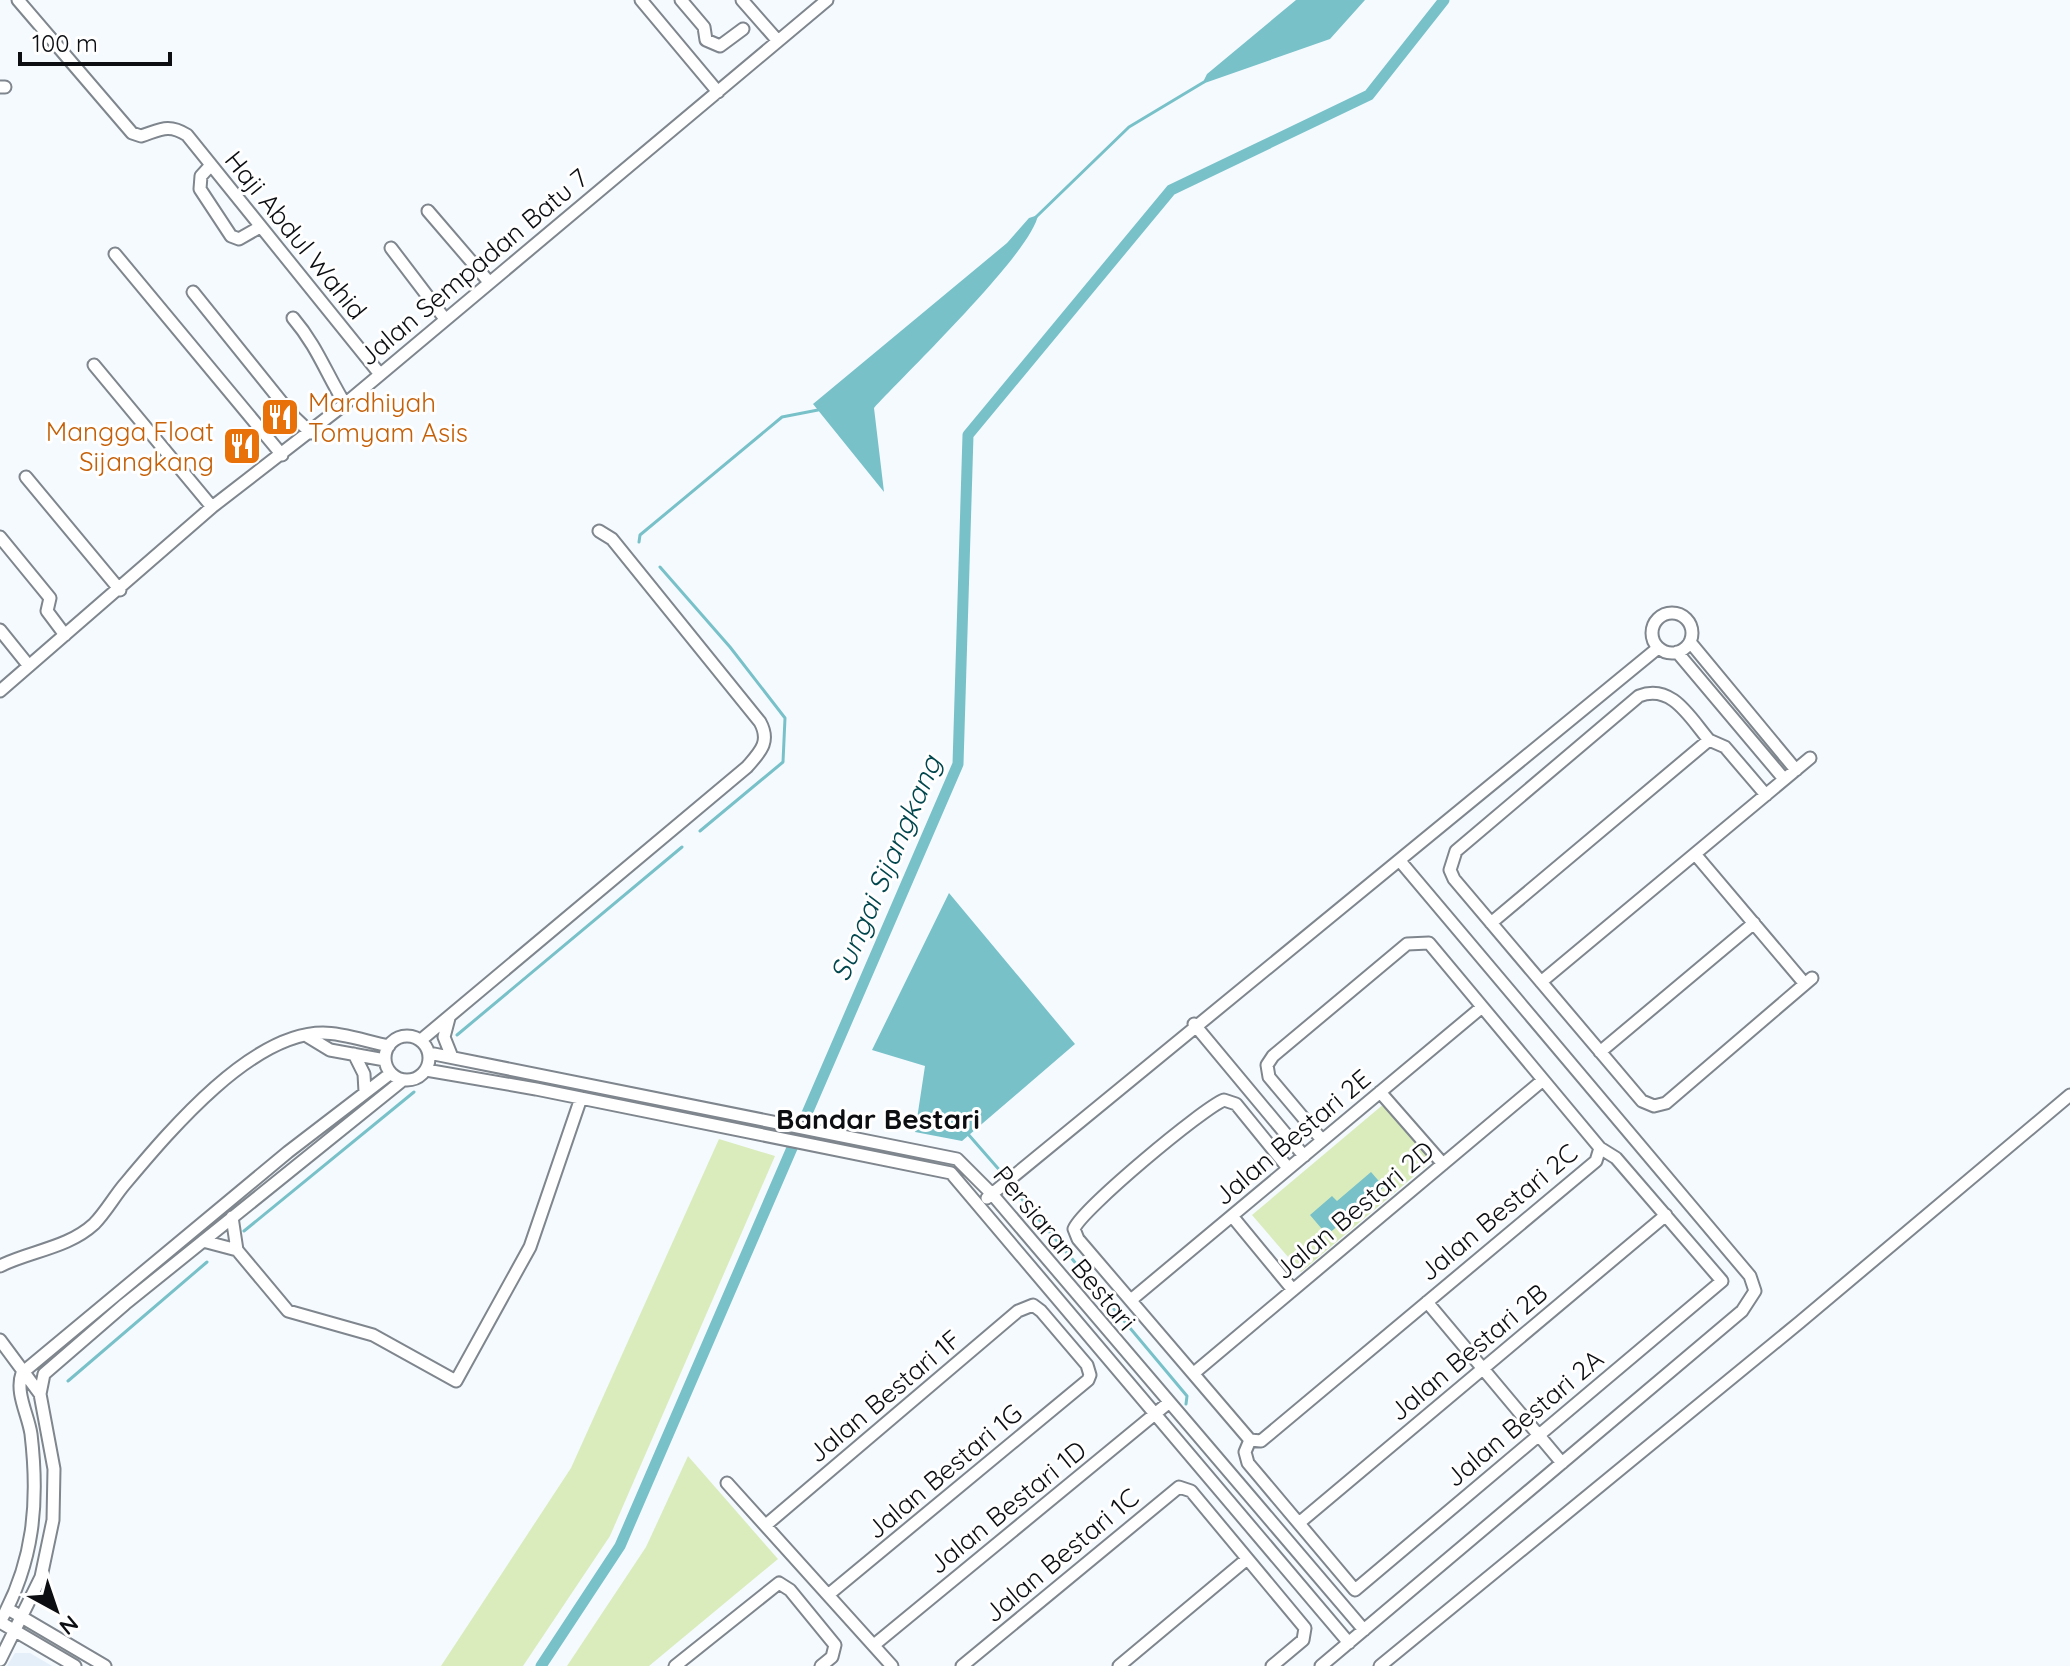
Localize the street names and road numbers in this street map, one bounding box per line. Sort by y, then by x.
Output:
street label: Haji Abdul Wahid [218,144,374,326]
street label: Jalan Sempadan Batu 7 [352,161,594,373]
street label: Jalan Bestari 2E [1207,1062,1377,1212]
street label: Jalan Bestari 2D [1267,1134,1441,1286]
street label: Jalan Bestari 2C [1412,1136,1584,1288]
street label: Persiaran Bestari [986,1159,1144,1337]
street label: Jalan Bestari 2B [1382,1276,1554,1428]
street label: Jalan Bestari 1F [801,1322,967,1470]
street label: Jalan Bestari 2A [1438,1342,1610,1494]
street label: Jalan Bestari 1G [859,1396,1029,1546]
street label: Jalan Bestari 1D [921,1433,1093,1581]
street label: Jalan Bestari 1C [977,1481,1145,1629]

